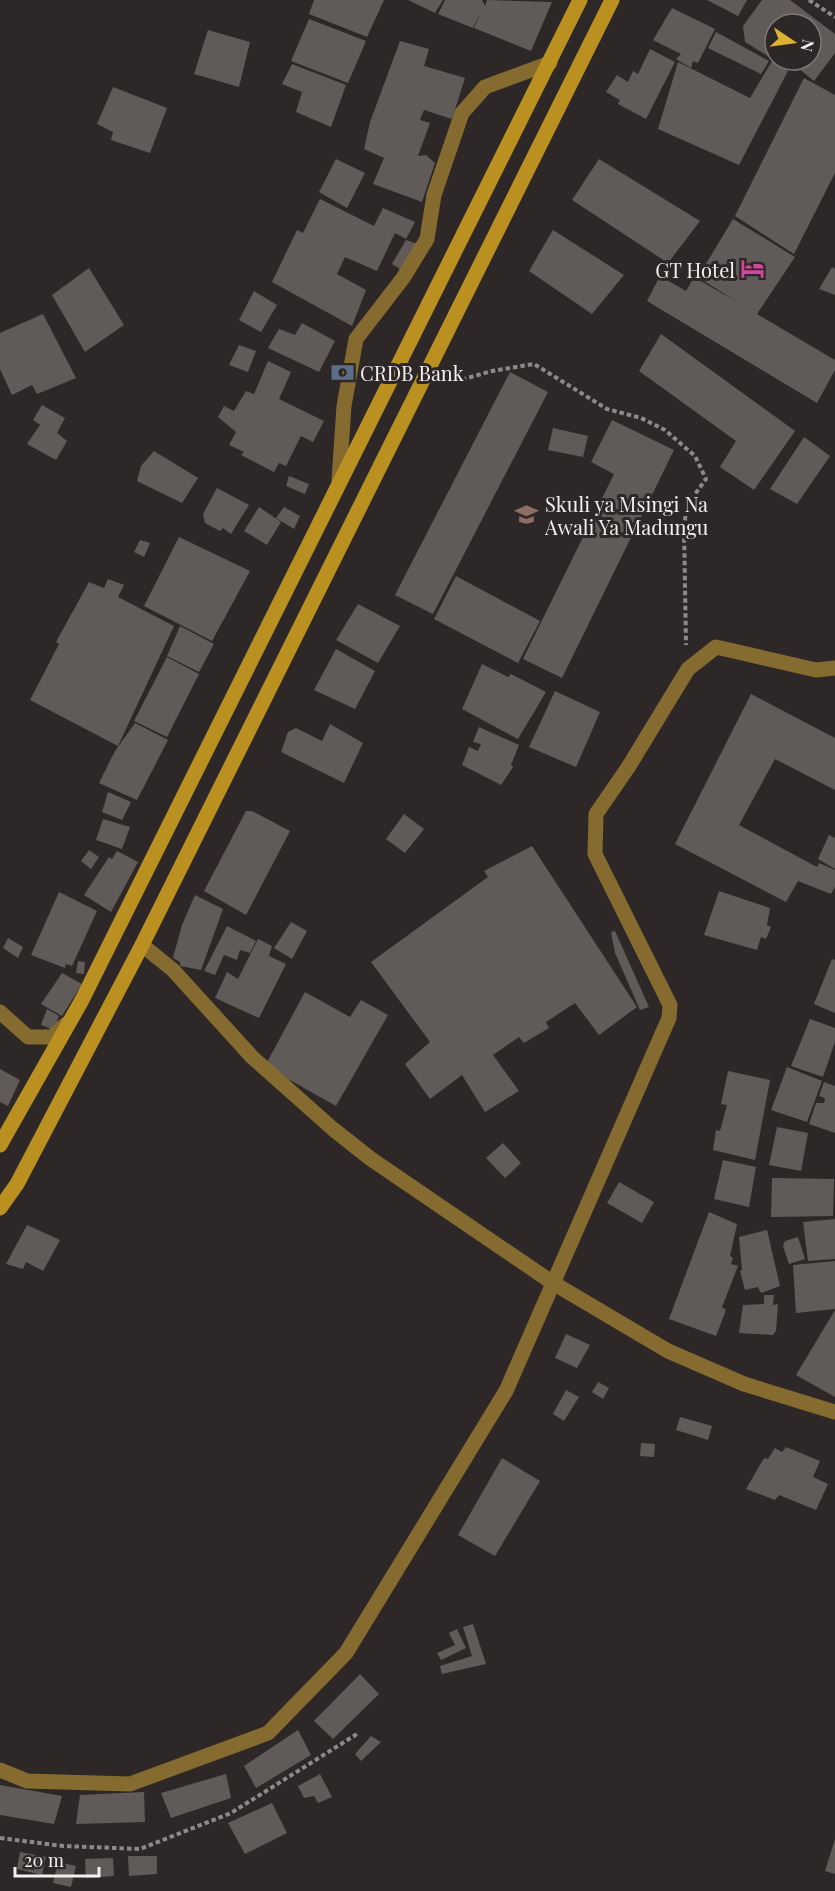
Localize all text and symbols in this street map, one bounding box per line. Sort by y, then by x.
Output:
north arrow [763,12,823,72]
text: N [796,37,820,54]
place label: GT Hotel [655,256,735,283]
hotel icon: GT Hotel [740,256,766,282]
bank icon: CRDB Bank [329,359,355,385]
place label: CRDB Bank [360,359,464,386]
place label: Skuli ya Msingi Na Awali Ya Madungu [544,490,709,540]
school or university icon: Skuli ya Msingi Na Awali Ya Madungu [514,502,540,528]
scale bar [15,1840,99,1878]
text: 20 m [24,1848,64,1872]

